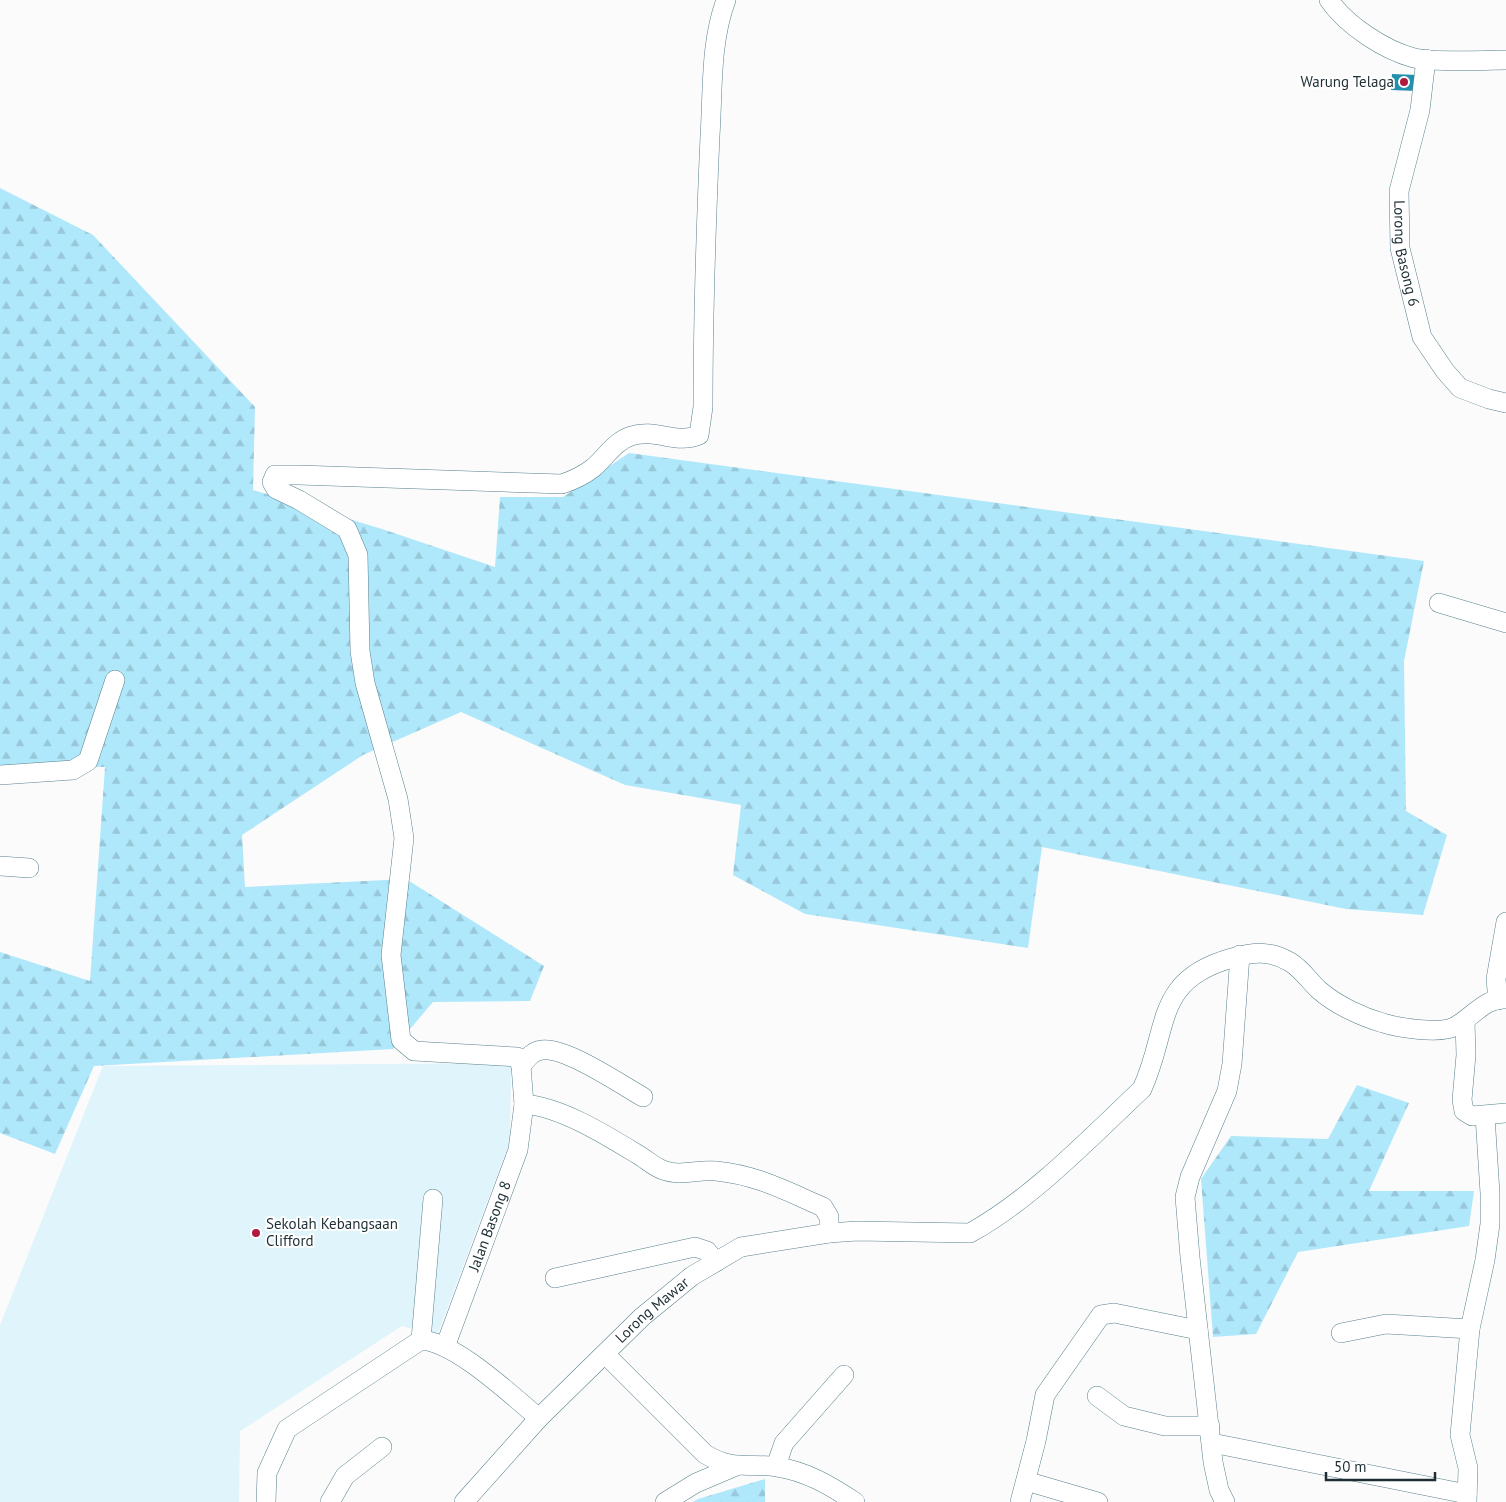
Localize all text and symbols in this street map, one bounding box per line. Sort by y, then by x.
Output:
place label: Warung Telaga [1300,72,1394,91]
marker: Warung Telaga [1398,76,1410,88]
street label: Lorong Basong 6 [1390,200,1424,308]
street label: Jalan Basong 8 [464,1178,515,1275]
place label: Sekolah Kebangsaan Clifford [266,1214,398,1250]
marker: Sekolah Kebangsaan Clifford [250,1227,262,1239]
street label: Lorong Mawar [611,1273,692,1347]
scale bar [1326,1450,1435,1482]
text: 50 m [1334,1457,1367,1476]

